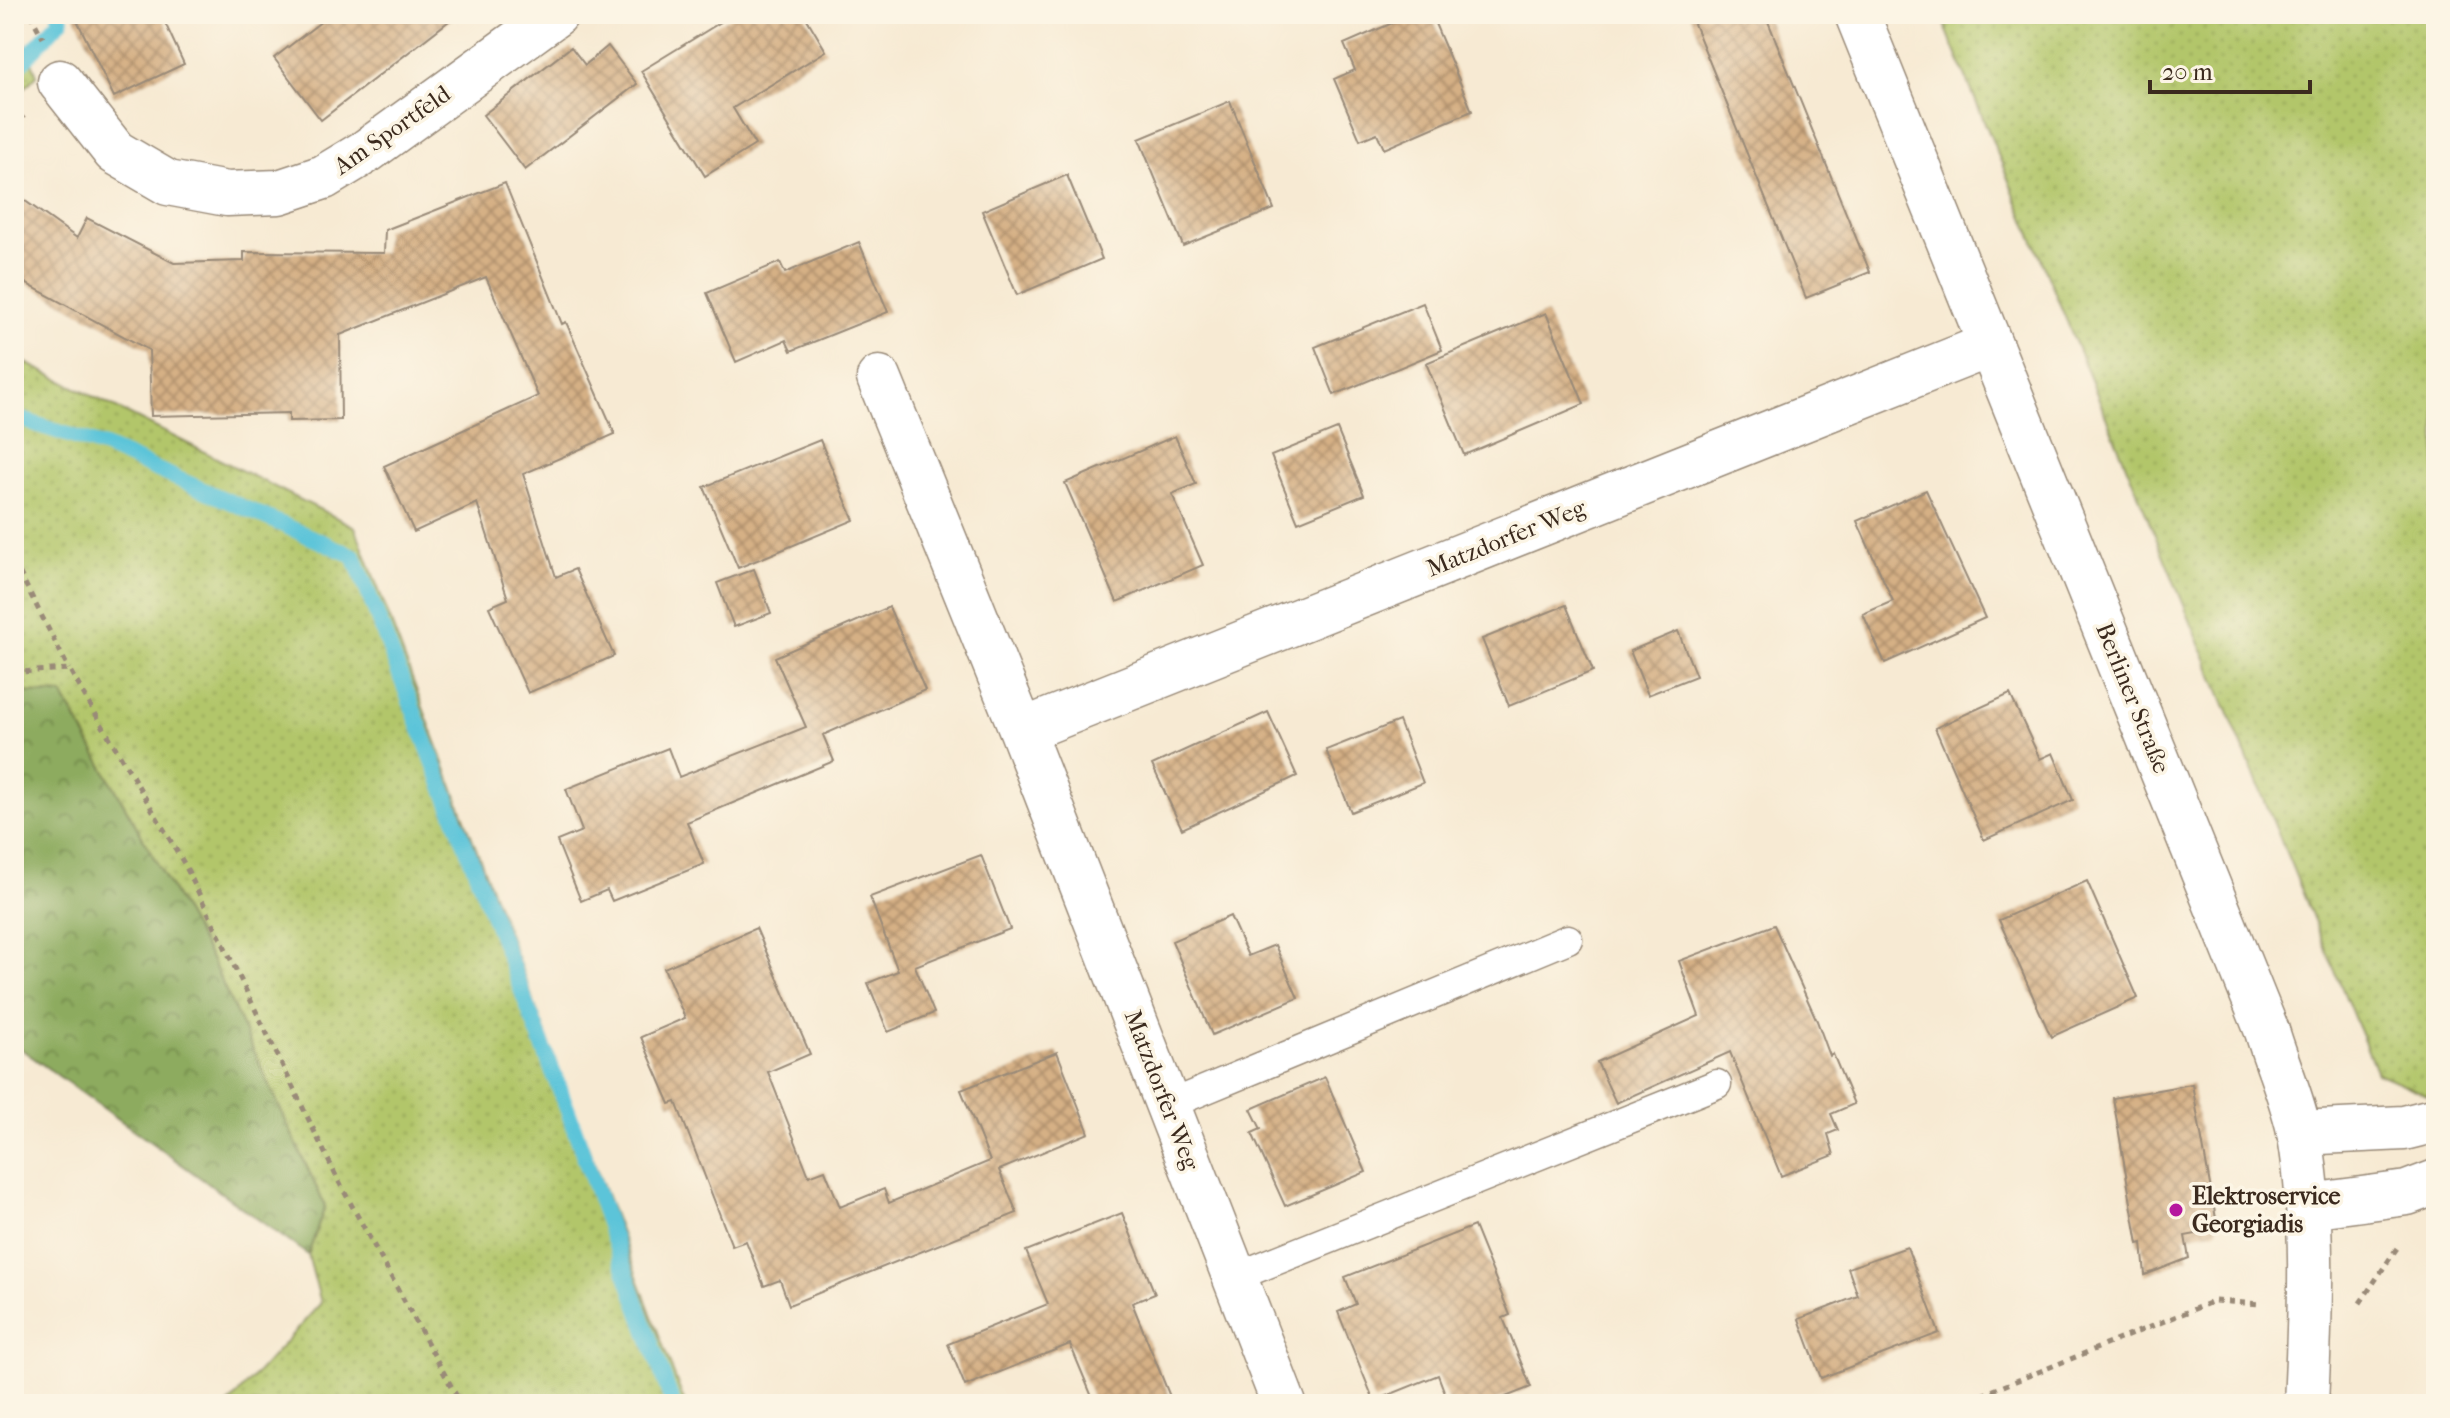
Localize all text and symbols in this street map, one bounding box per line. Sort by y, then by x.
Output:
scale bar [2150,44,2310,94]
text: 20 m [2162,58,2213,86]
street label: Am Sportfeld [328,79,456,181]
street label: Matzdorfer Weg [1422,493,1591,583]
street label: Berliner Straße [2090,619,2176,777]
street label: Matzdorfer Weg [1119,1006,1206,1175]
place label: Elektroservice Georgiadis [2192,1182,2341,1238]
marker: Elektroservice Georgiadis [2167,1201,2185,1219]

